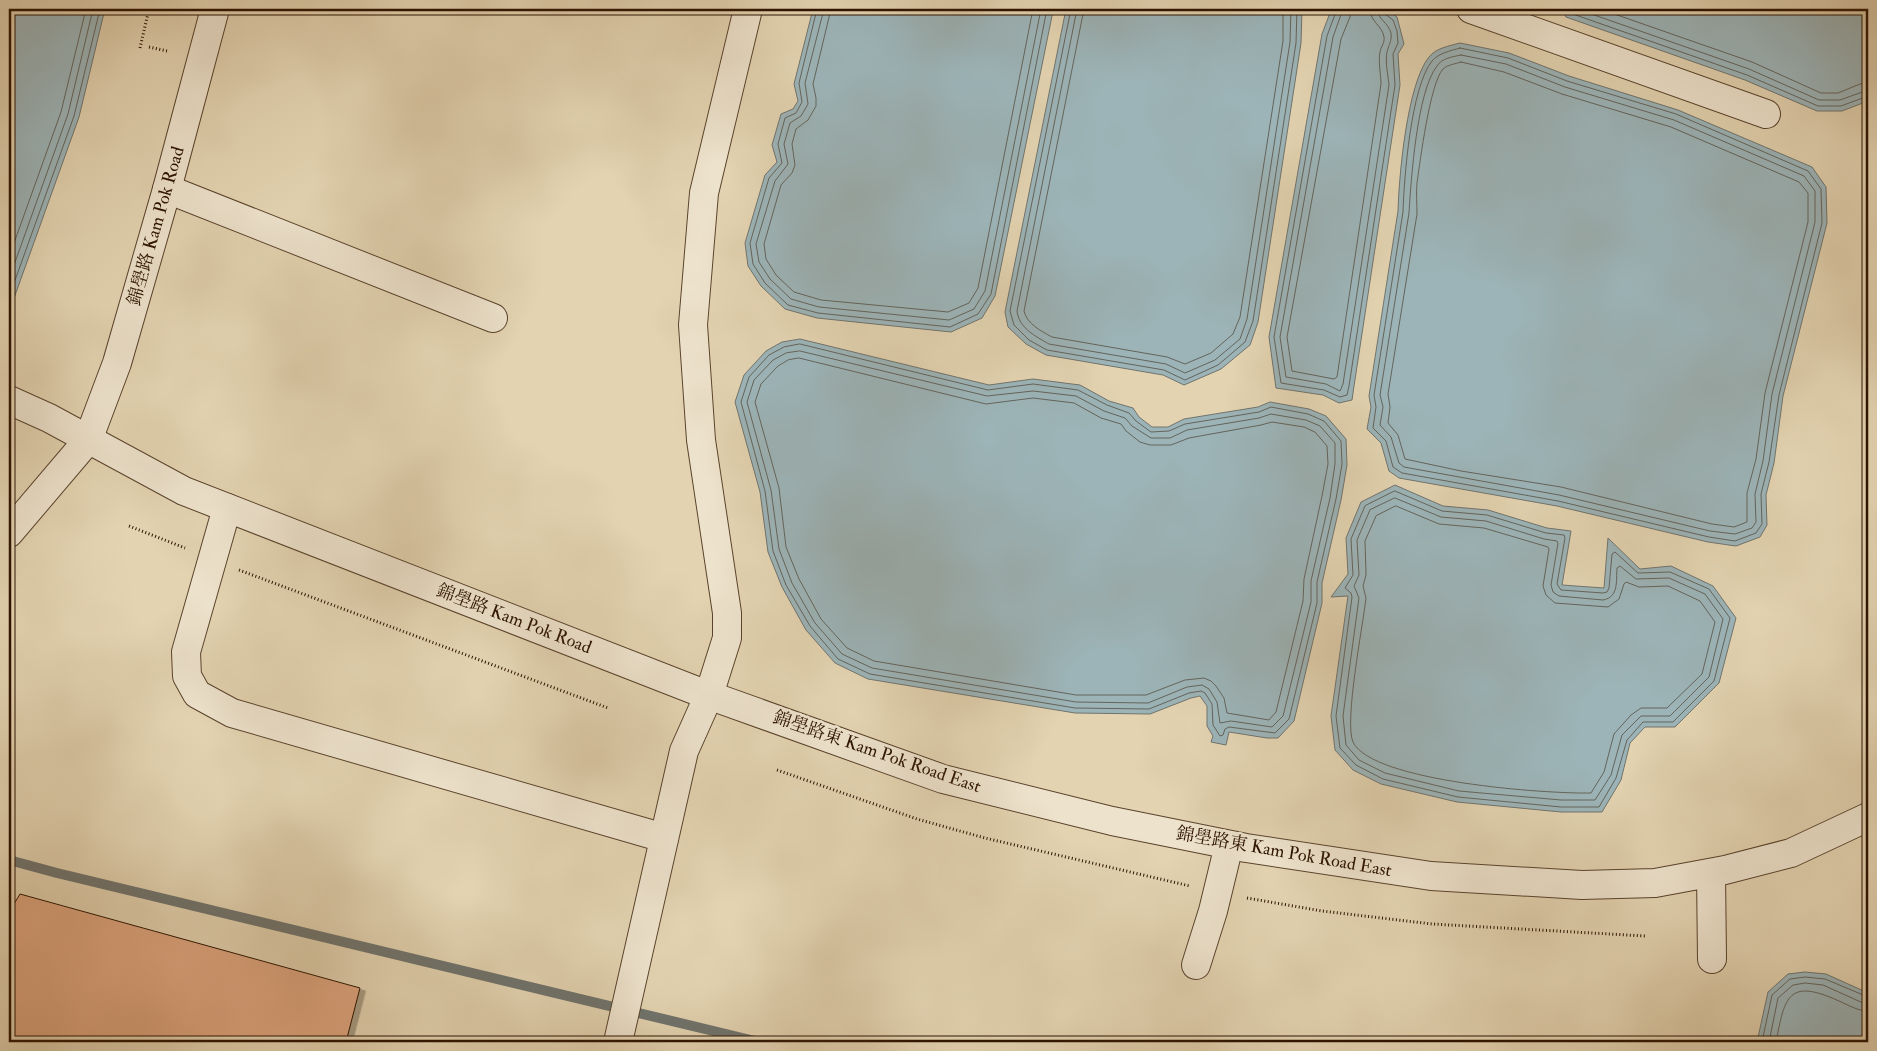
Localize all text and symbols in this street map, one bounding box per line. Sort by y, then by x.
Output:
street label: 錦壆路 Kam Pok Road [122,144,190,308]
street label: 錦壆路 Kam Pok Road [433,579,595,659]
street label: 錦壆路東 Kam Pok Road East [770,706,984,798]
street label: 錦壆路東 Kam Pok Road East [1174,822,1394,882]

